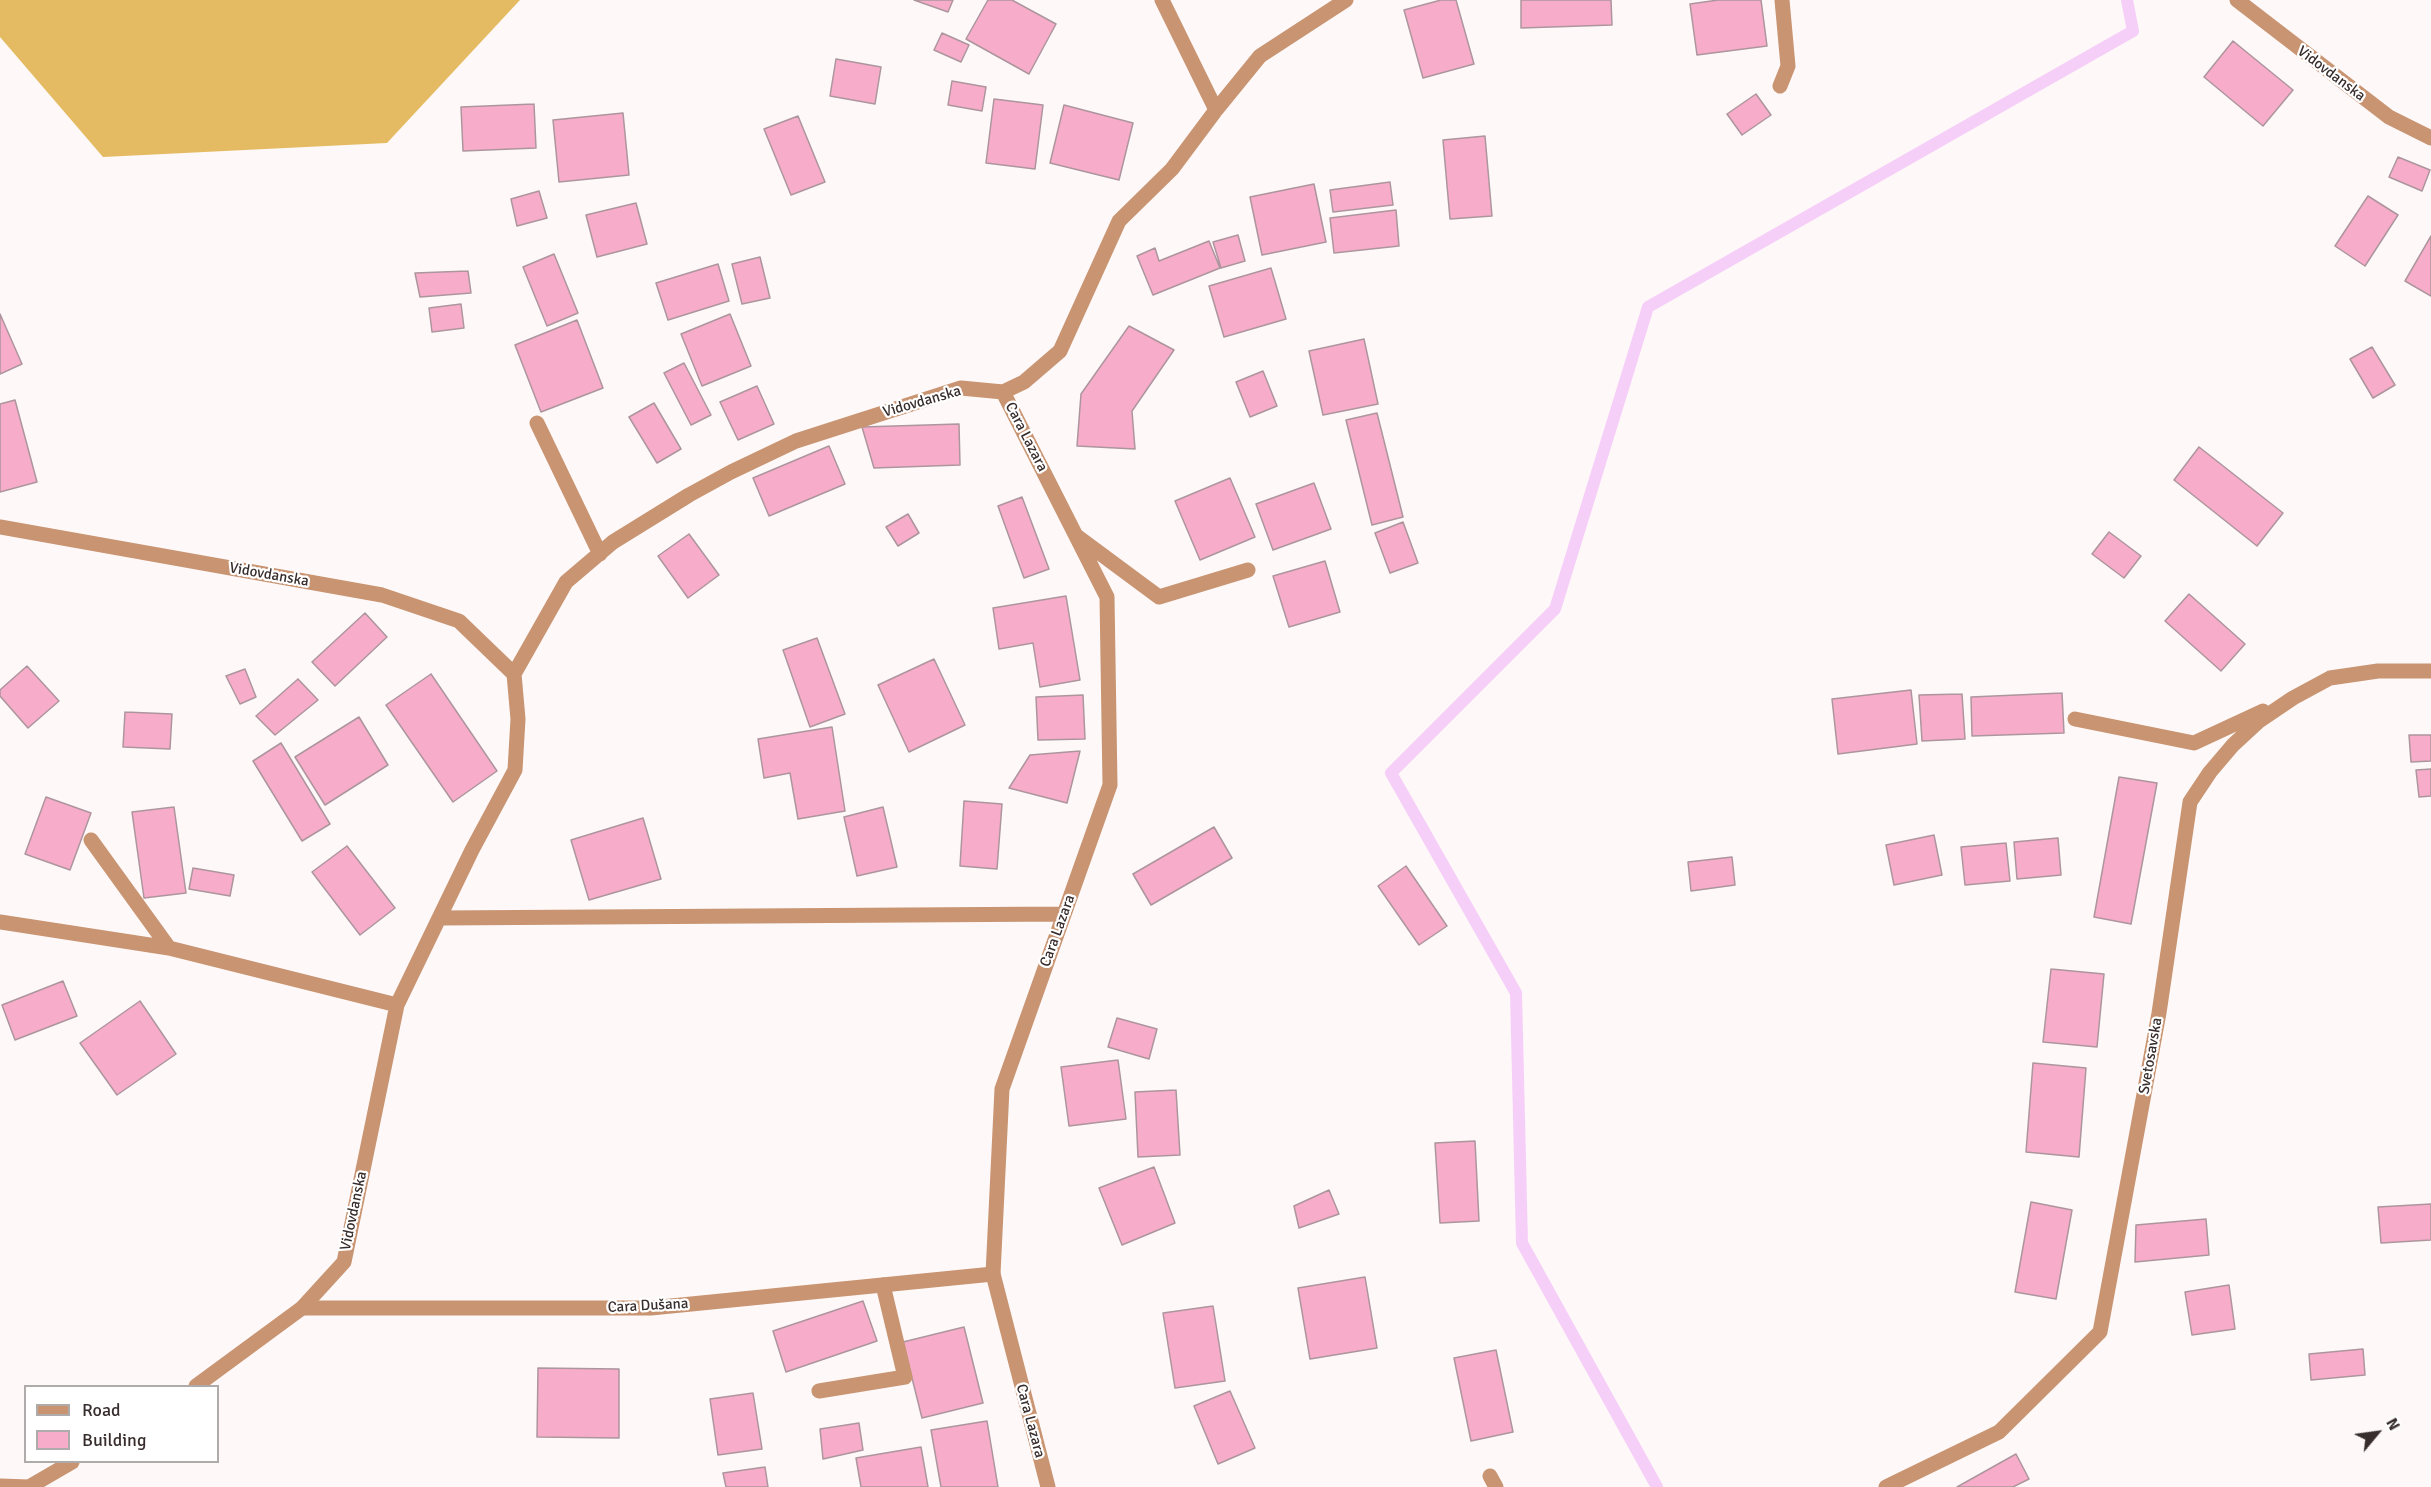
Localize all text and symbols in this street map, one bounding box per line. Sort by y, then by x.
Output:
street label: Vidovdanska [2293,43,2369,105]
street label: Vidovdanska [881,382,963,422]
street label: Cara Lazara [1001,399,1051,475]
street label: Vidovdanska [228,559,310,591]
street label: Cara Lazara [1037,892,1079,970]
street label: Svetosavska [2135,1016,2167,1096]
street label: Vidovdanska [337,1170,371,1252]
street label: Cara Dušana [607,1295,689,1317]
street label: Cara Lazara [1012,1382,1048,1460]
legend [24,1385,219,1463]
text: Road [82,1399,121,1421]
north arrow [2347,1403,2407,1463]
text: N [2381,1415,2404,1434]
text: Building [82,1429,146,1451]

